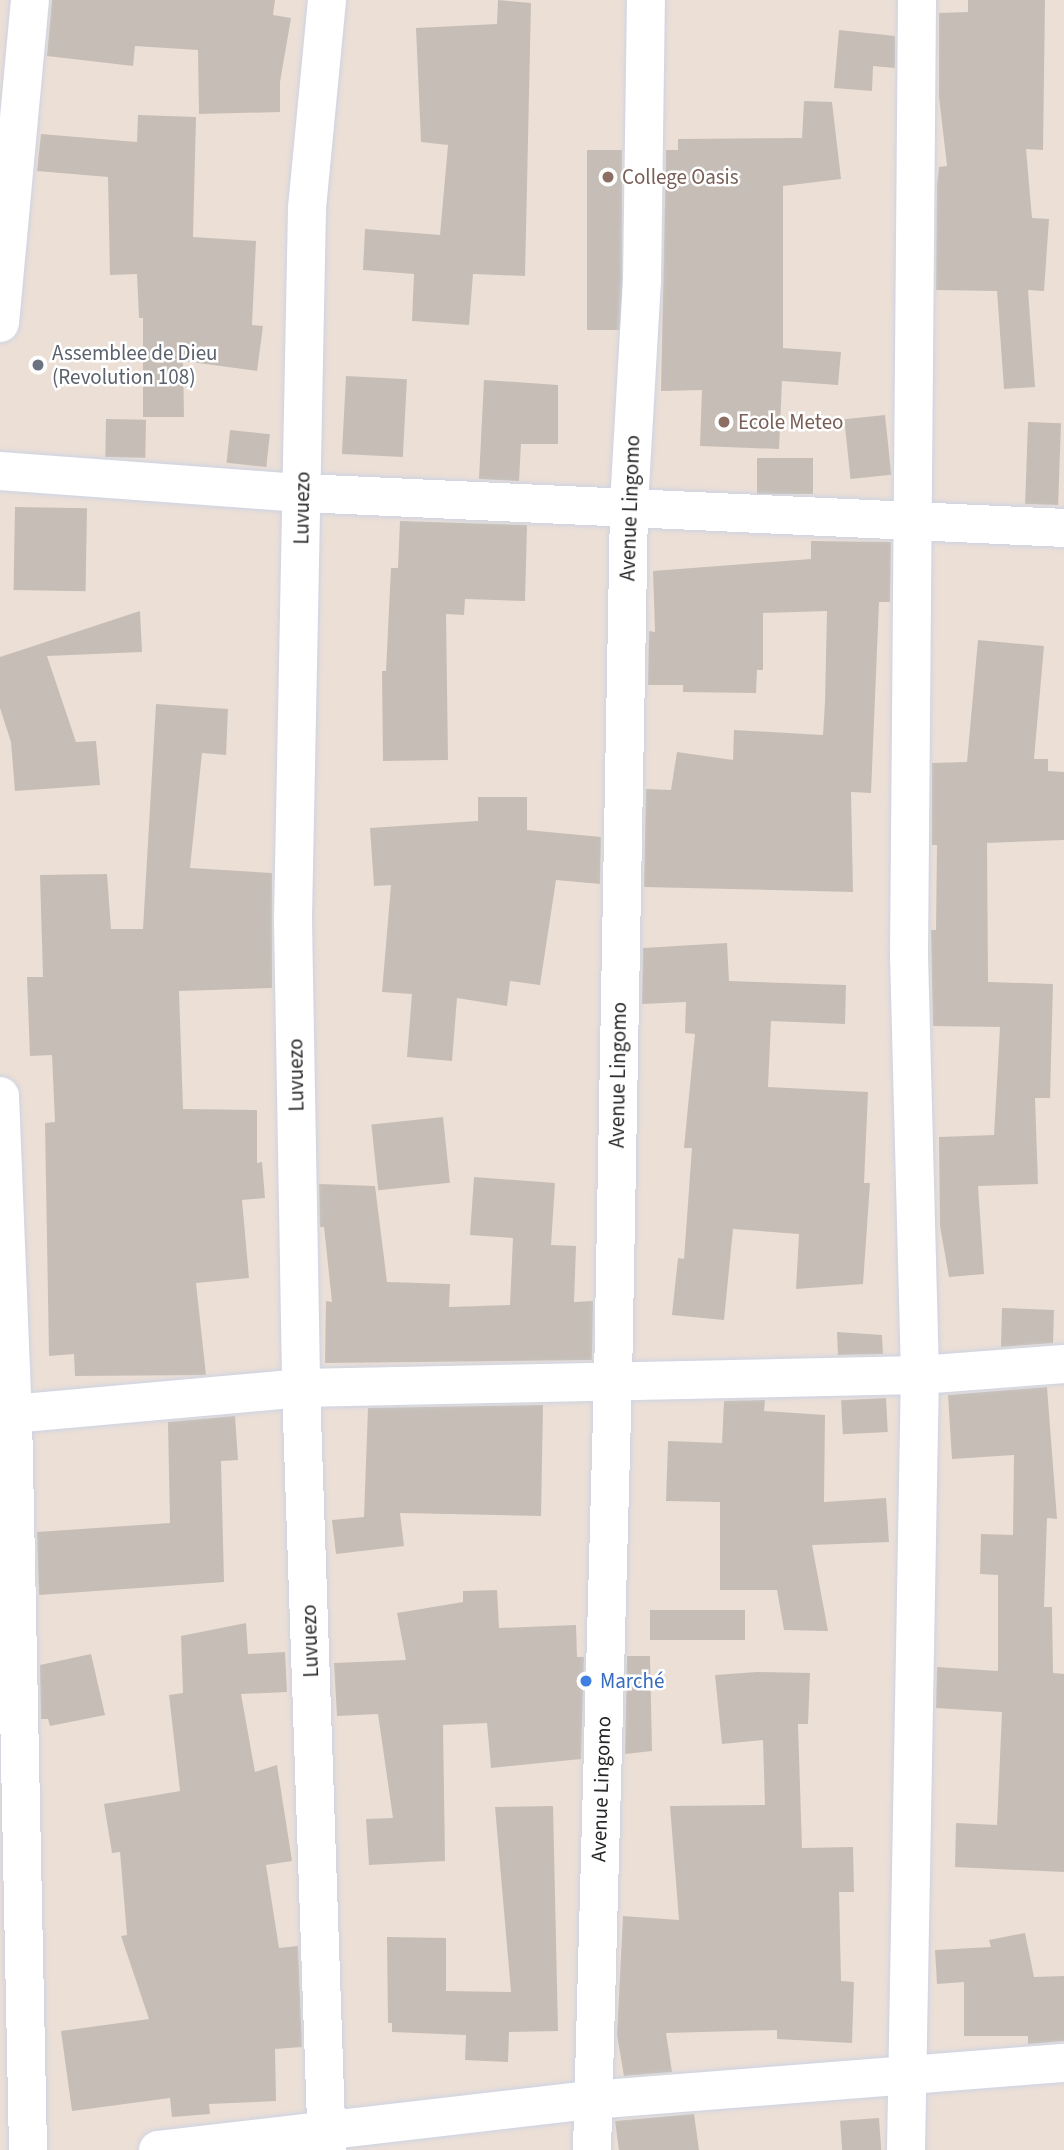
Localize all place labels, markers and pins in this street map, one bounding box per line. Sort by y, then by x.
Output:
place label: College Oasis [622,164,738,190]
marker: College Oasis [600,169,616,185]
place label: Assemblee de Dieu (Revolution 108) [52,340,217,390]
marker: Assemblee de Dieu (Revolution 108) [30,357,46,373]
place label: Ecole Meteo [738,409,843,435]
marker: Ecole Meteo [716,414,732,430]
place label: Marché [600,1668,664,1694]
marker: Marché [578,1673,594,1689]

